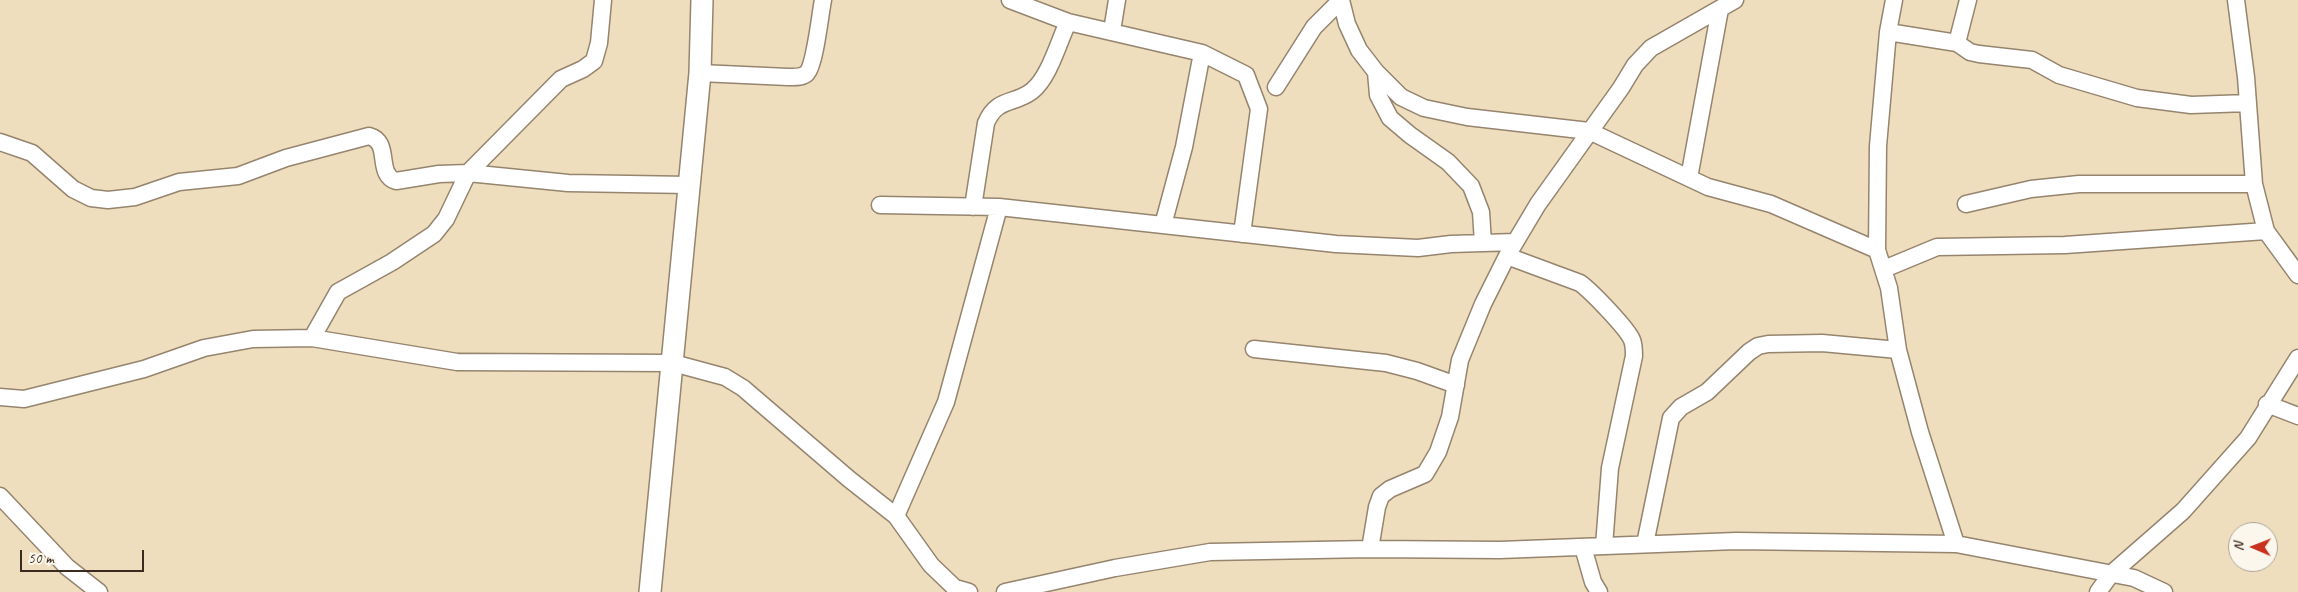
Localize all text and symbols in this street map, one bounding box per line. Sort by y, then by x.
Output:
north arrow [2228,522,2278,572]
scale bar [22,540,146,572]
text: N [2230,542,2247,551]
text: 50 m [28,549,54,568]

